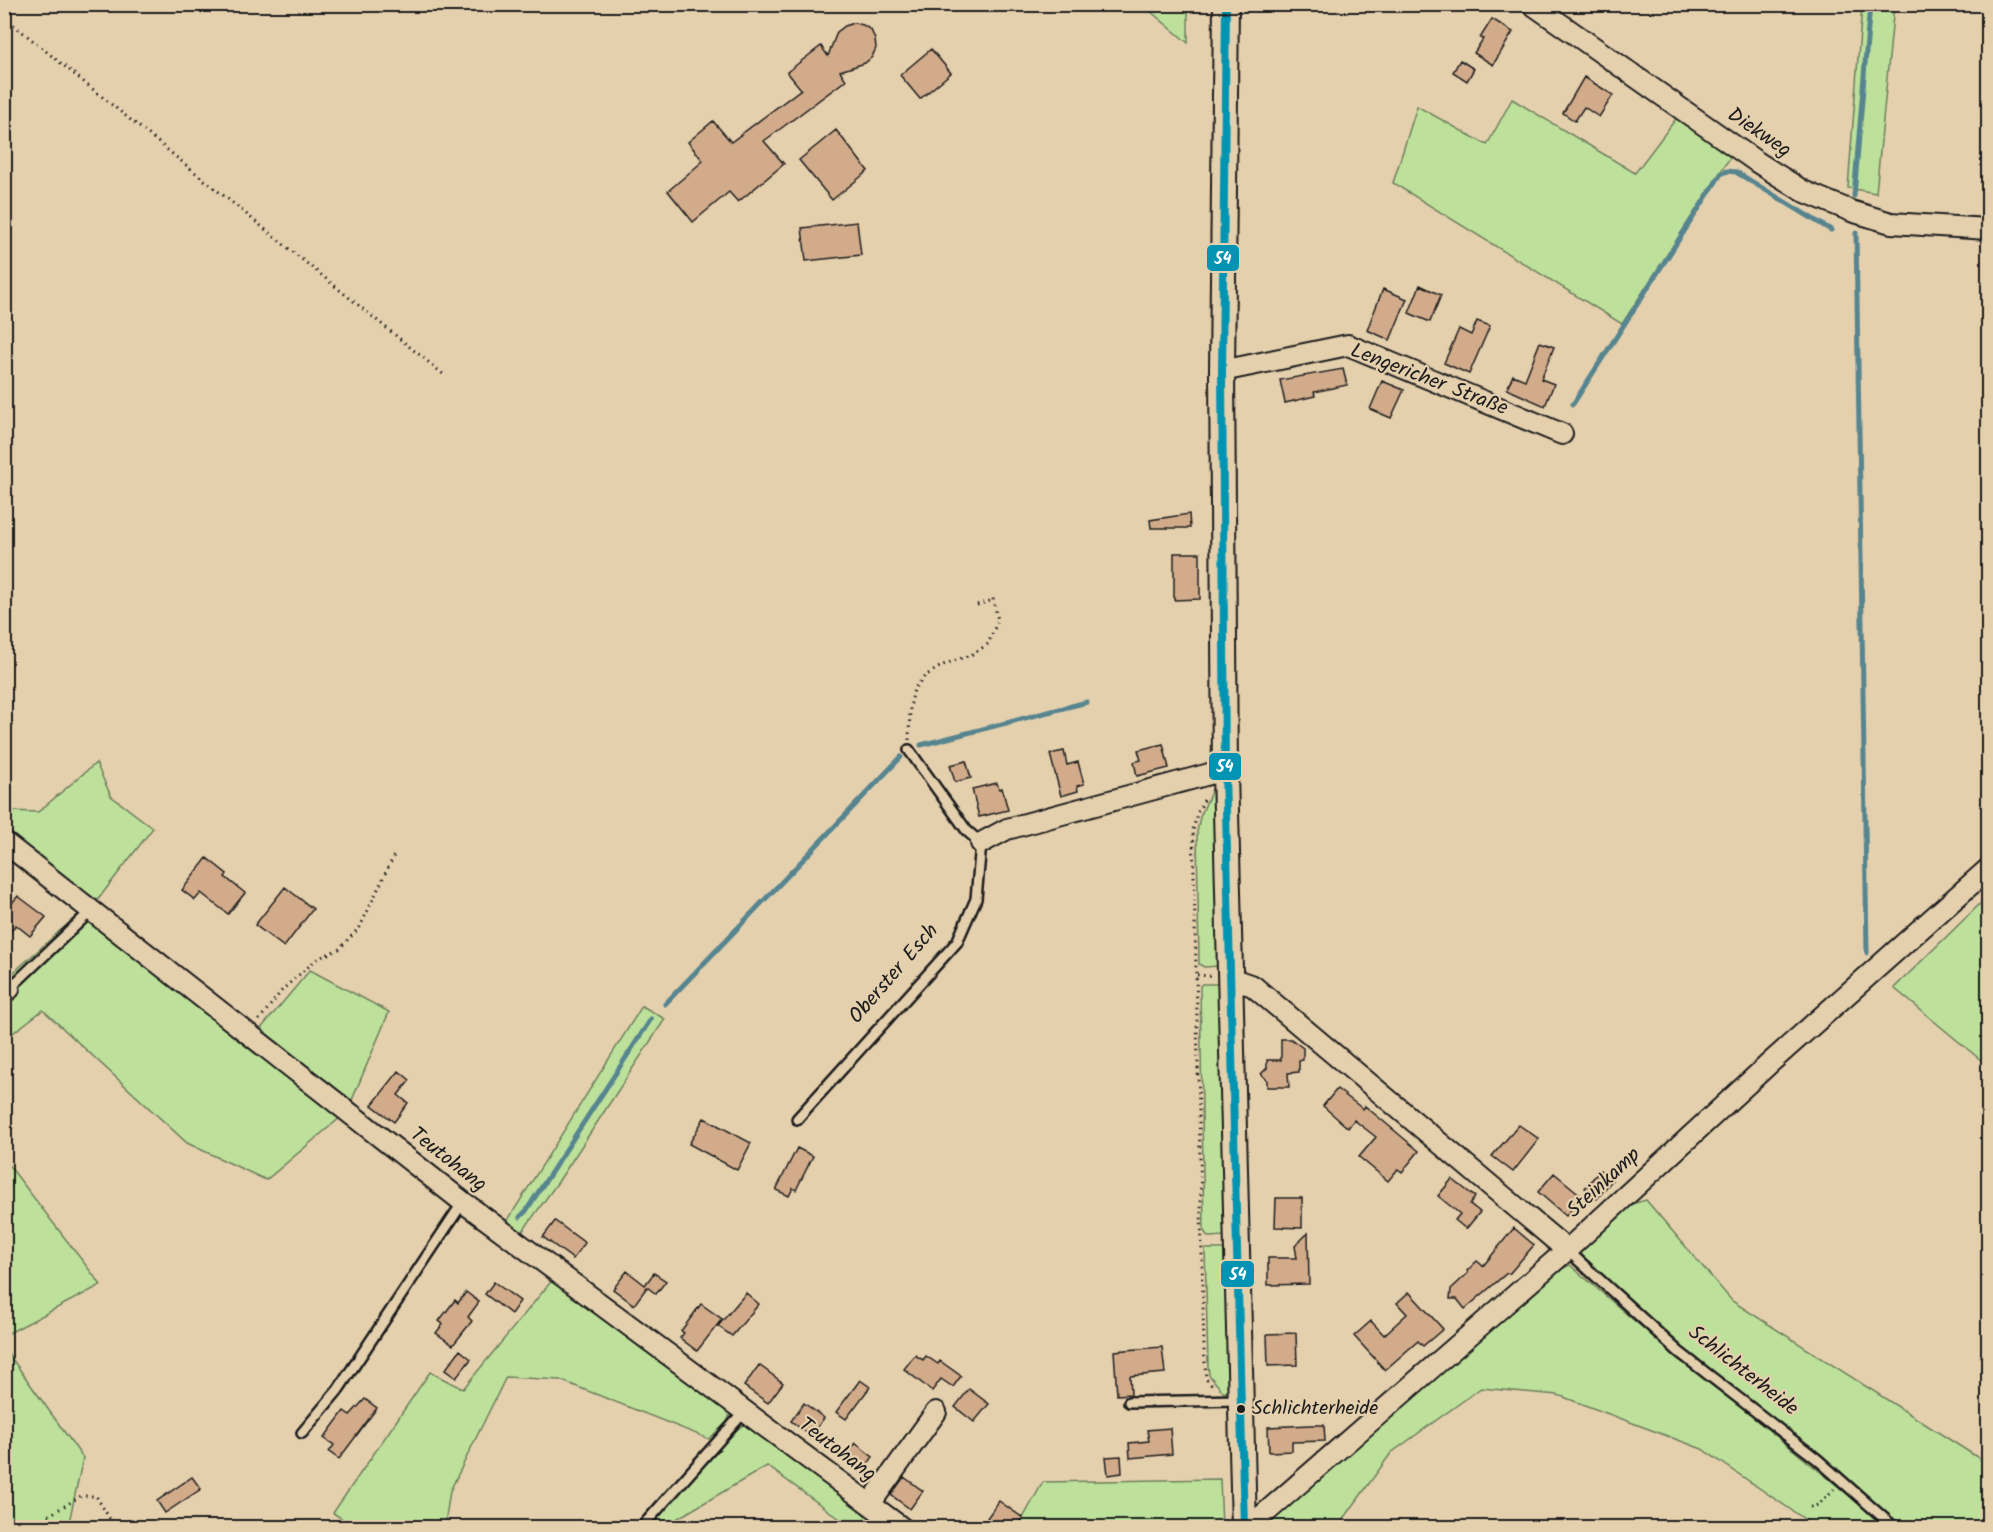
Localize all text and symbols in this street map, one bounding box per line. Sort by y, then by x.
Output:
street label: Diekweg [1720,99,1798,167]
line badge: 54 [1206,244,1240,272]
text: 54 [1214,247,1232,272]
street label: Lengericher Straße [1345,335,1513,425]
line badge: 54 [1208,752,1242,781]
text: 54 [1216,755,1234,780]
street label: Oberster Esch [841,916,947,1032]
street label: Teutohang [402,1119,494,1201]
street label: Steinkamp [1559,1140,1649,1226]
line badge: 54 [1220,1260,1255,1288]
text: 54 [1229,1263,1247,1288]
street label: Schlichterheide [1681,1317,1806,1425]
place label: Schlichterheide [1252,1393,1378,1425]
marker: Schlichterheide [1235,1403,1247,1415]
street label: Teutohang [791,1410,883,1490]

